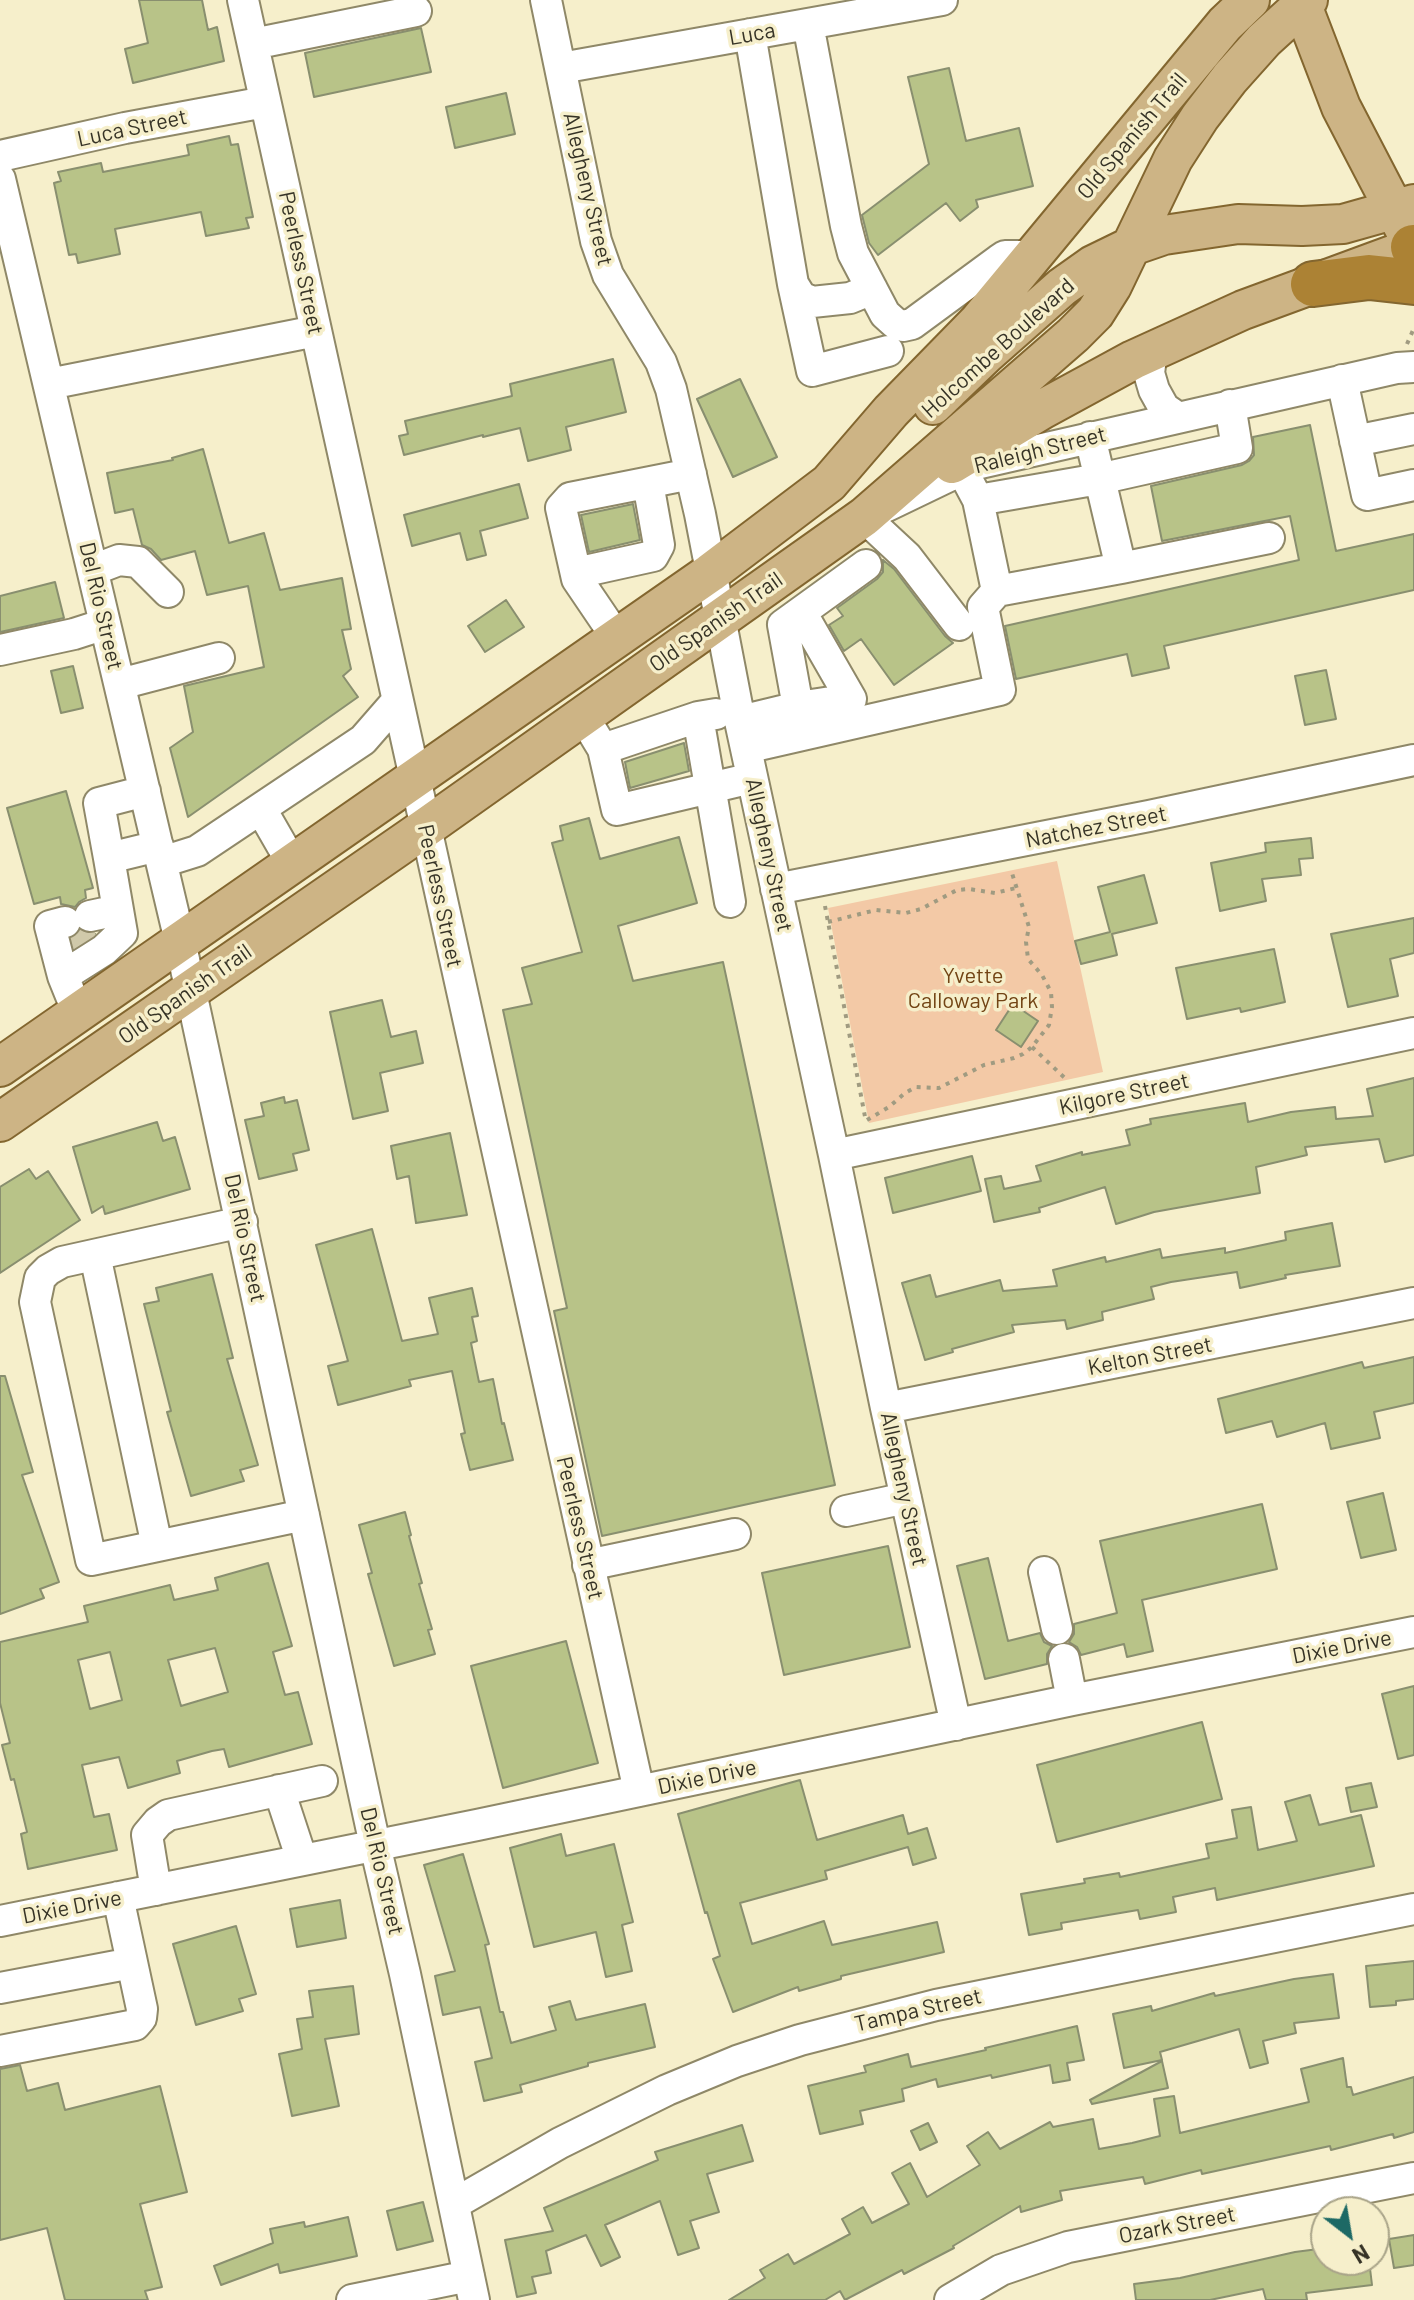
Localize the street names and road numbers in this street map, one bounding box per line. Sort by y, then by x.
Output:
street label: Luca [727,17,777,51]
street label: Old Spanish Trail [1071,67,1193,205]
street label: Luca Street [75,104,189,152]
street label: Allegheny Street [558,110,618,268]
street label: Peerless Street [273,189,329,337]
street label: Holcombe Boulevard [916,272,1080,424]
street label: Raleigh Street [971,421,1109,479]
street label: Del Rio Street [73,540,129,672]
street label: Old Spanish Trail [644,566,788,678]
street label: Allegheny Street [740,776,798,934]
street label: Natchez Street [1023,800,1169,854]
street label: Peerless Street [412,822,468,970]
street label: Old Spanish Trail [113,938,257,1050]
street label: Kilgore Street [1057,1067,1191,1121]
street label: Del Rio Street [219,1172,271,1304]
street label: Kelton Street [1086,1331,1214,1381]
street label: Allegheny Street [875,1410,933,1568]
street label: Peerless Street [551,1454,609,1602]
street label: Dixie Drive [1290,1624,1394,1670]
street label: Dixie Drive [655,1754,759,1800]
street label: Del Rio Street [354,1805,410,1937]
street label: Dixie Drive [20,1884,124,1930]
street label: Tampa Street [852,1983,984,2037]
street label: Ozark Street [1116,2201,1238,2249]

